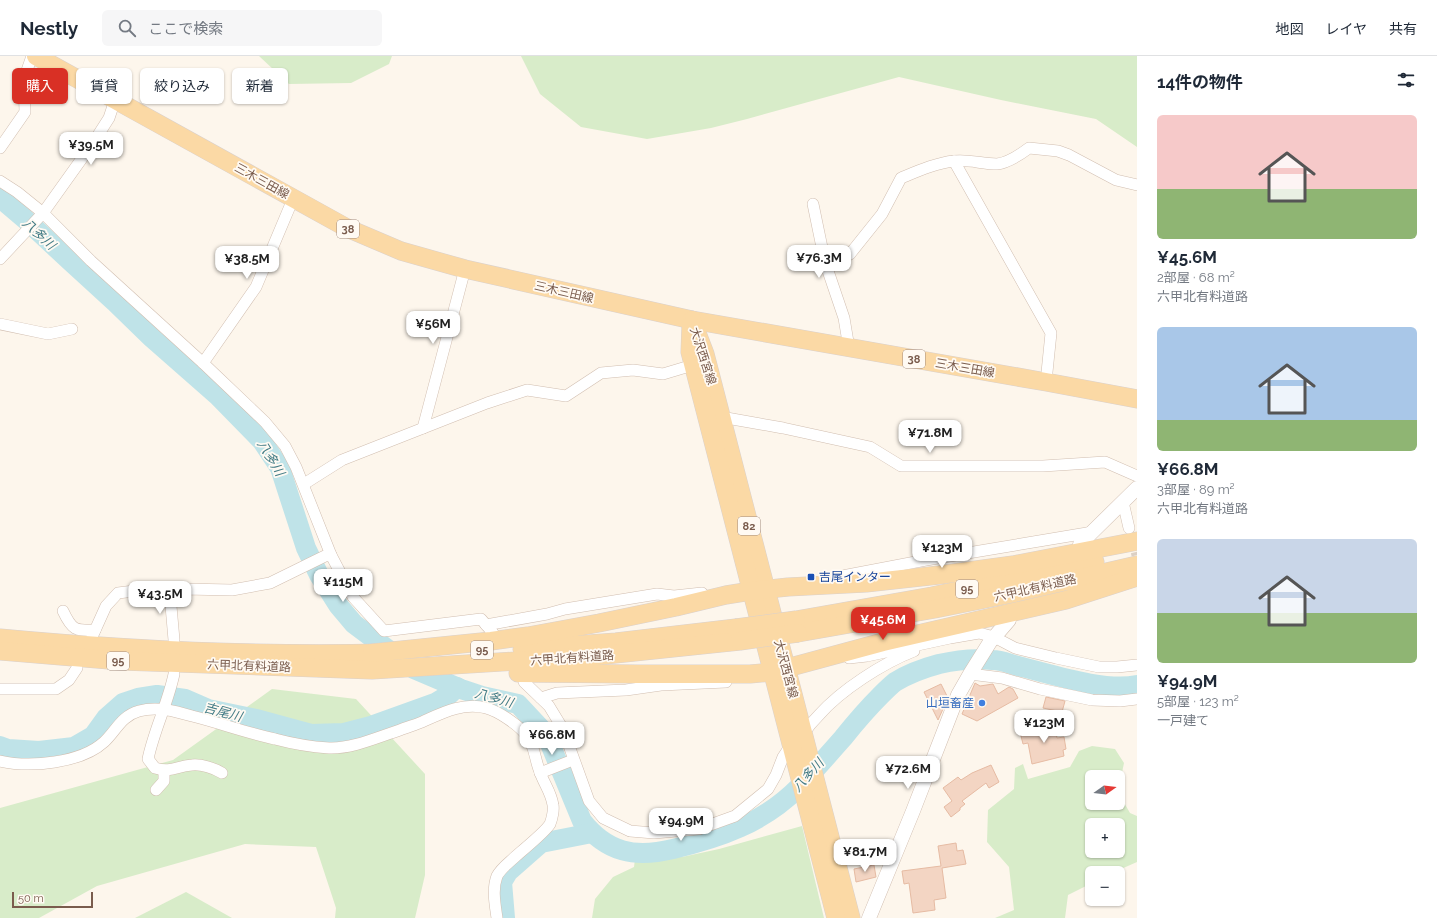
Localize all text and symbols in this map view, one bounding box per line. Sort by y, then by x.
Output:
search box [102,10,382,46]
text: Nestly [20,17,78,39]
icon: search [116,17,138,39]
text: ここで検索 [148,20,223,38]
text: 地図 [1275,21,1303,37]
text: レイヤ [1325,21,1367,37]
text: 共有 [1389,21,1417,37]
chip: 購入 [12,68,68,104]
chip: 賃貸 [76,68,132,104]
chip: 絞り込み [140,68,224,104]
chip: 新着 [232,68,288,104]
icon: filters [1395,69,1417,91]
text: 14件の物件 [1157,72,1243,92]
pin: ¥39.5M [58,132,124,166]
text: ¥39.5M [68,137,114,152]
icon: home [1251,141,1323,213]
street label: 三木三田線 [232,160,292,202]
water label: 八多川 [19,215,60,254]
road number: 38 [337,220,359,238]
pin: ¥76.3M [786,245,852,279]
pin: ¥38.5M [214,246,280,280]
text: ¥45.6M [1157,247,1217,267]
text: ¥76.3M [796,250,842,265]
text: ¥38.5M [224,251,270,266]
text: 2部屋 · 68 m² [1157,270,1235,285]
street label: 三木三田線 [533,278,595,306]
text: 六甲北有料道路 [1157,289,1248,304]
pin: ¥56M [409,311,457,345]
text: ¥56M [415,316,451,331]
street label: 大沢西宮線 [687,325,719,387]
road number: 38 [903,350,925,368]
icon: home [1251,353,1323,425]
street label: 三木三田線 [934,356,996,380]
pin: ¥71.8M [897,420,963,454]
text: ¥71.8M [908,425,953,440]
water label: 八多川 [255,437,288,480]
text: ¥66.8M [1157,459,1219,479]
text: 3部屋 · 89 m² [1157,482,1235,497]
text: 六甲北有料道路 [1157,501,1248,516]
road number: 82 [738,517,760,535]
pin: ¥123M [914,535,970,569]
text: ¥123M [921,540,963,555]
icon: home [1251,565,1323,637]
pin: ¥115M [315,569,371,603]
place label: 吉尾インター [819,570,891,584]
marker: 吉尾インター [806,572,816,582]
street label: 六甲北有料道路 [992,572,1078,604]
text: ¥115M [323,574,363,589]
road number: 95 [956,580,978,598]
pin: ¥43.5M [127,581,193,615]
text: ¥43.5M [137,586,183,601]
pin: ¥45.6M [850,607,916,641]
text: ¥45.6M [860,612,906,627]
street label: 大沢西宮線 [771,638,801,700]
road number: 95 [471,641,493,659]
street label: 六甲北有料道路 [530,648,614,668]
road number: 95 [107,652,129,670]
street label: 六甲北有料道路 [207,658,291,674]
text: ¥94.9M [1157,671,1217,691]
water label: 八多川 [473,685,517,711]
text: 5部屋 · 123 m² [1157,694,1239,709]
place label: 山垣畜産 [926,696,974,710]
marker: 山垣畜産 [977,698,987,708]
water label: 吉尾川 [202,700,246,725]
pin: ¥123M [1016,710,1072,744]
text: 一戸建て [1157,713,1209,728]
text: ¥123M [1023,715,1065,730]
pin: ¥66.8M [519,722,585,756]
text: ¥66.8M [528,727,576,742]
water label: 八多川 [789,754,828,795]
pin: ¥72.6M [875,756,941,790]
text: ¥72.6M [885,761,931,776]
north arrow [1085,770,1125,810]
map controls [1085,770,1125,906]
pin: ¥94.9M [648,808,714,842]
text: ¥94.9M [658,813,704,828]
button: + [1085,818,1125,858]
pin: ¥81.7M [832,839,898,873]
text: ¥81.7M [843,844,887,859]
button: − [1085,866,1125,906]
scale bar [12,890,93,909]
text: 50 m [18,892,44,905]

